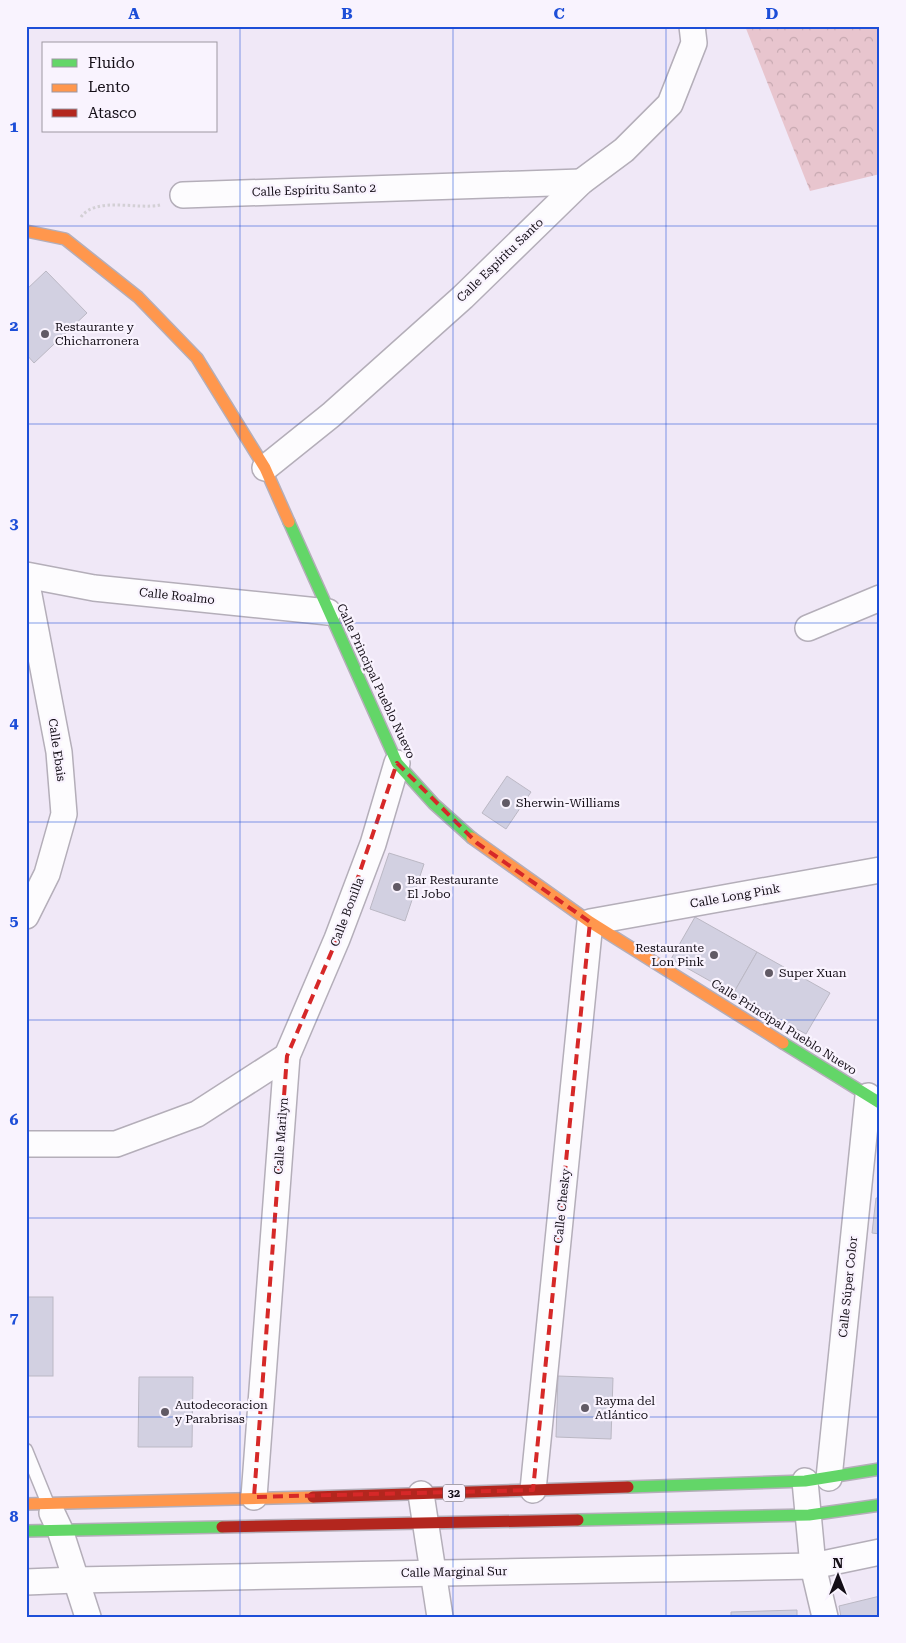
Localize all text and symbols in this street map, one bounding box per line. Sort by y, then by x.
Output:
text: A [128,4,140,23]
text: B [341,4,353,23]
text: C [553,4,565,23]
text: D [766,4,779,23]
legend [42,42,218,132]
text: Fluido [88,54,135,72]
text: Lento [88,78,130,96]
text: Atasco [88,104,137,122]
text: 1 [10,117,19,136]
street label: Calle Espíritu Santo 2 [252,181,377,199]
street label: Calle Espíritu Santo [454,215,546,305]
text: 2 [10,316,19,335]
place label: Restaurante y Chicharronera [55,320,139,348]
marker: Restaurante y Chicharronera [39,328,51,340]
text: 3 [10,514,19,533]
street label: Calle Roalmo [138,585,216,607]
street label: Calle Principal Pueblo Nuevo [334,601,418,761]
text: 4 [10,713,19,732]
street label: Calle Ebais [46,718,68,783]
place label: Sherwin-Williams [516,796,620,810]
marker: Sherwin-Williams [500,797,512,809]
place label: Bar Restaurante El Jobo [407,873,499,901]
street label: Calle Bonilla [327,875,367,949]
marker: Bar Restaurante El Jobo [391,881,403,893]
street label: Calle Long Pink [689,881,782,911]
text: 5 [10,911,19,930]
place label: Restaurante Lon Pink [635,941,704,969]
marker: Restaurante Lon Pink [708,949,720,961]
place label: Super Xuan [779,966,847,980]
marker: Super Xuan [763,967,775,979]
street label: Calle Principal Pueblo Nuevo [709,976,859,1078]
street label: Calle Marilyn [271,1097,291,1175]
text: 6 [10,1110,19,1129]
street label: Calle Chesky [551,1167,573,1244]
street label: Calle Súper Color [836,1236,860,1338]
text: 7 [10,1308,19,1327]
place label: Rayma del Atlántico [595,1394,655,1422]
place label: Autodecoracion y Parabrisas [175,1398,268,1426]
marker: Rayma del Atlántico [579,1402,591,1414]
marker: Autodecoracion y Parabrisas [159,1406,171,1418]
road number: 32 [443,1485,465,1502]
text: 8 [10,1507,19,1526]
north arrow [814,1550,864,1600]
text: N [833,1555,844,1571]
street label: Calle Marginal Sur [401,1564,507,1580]

